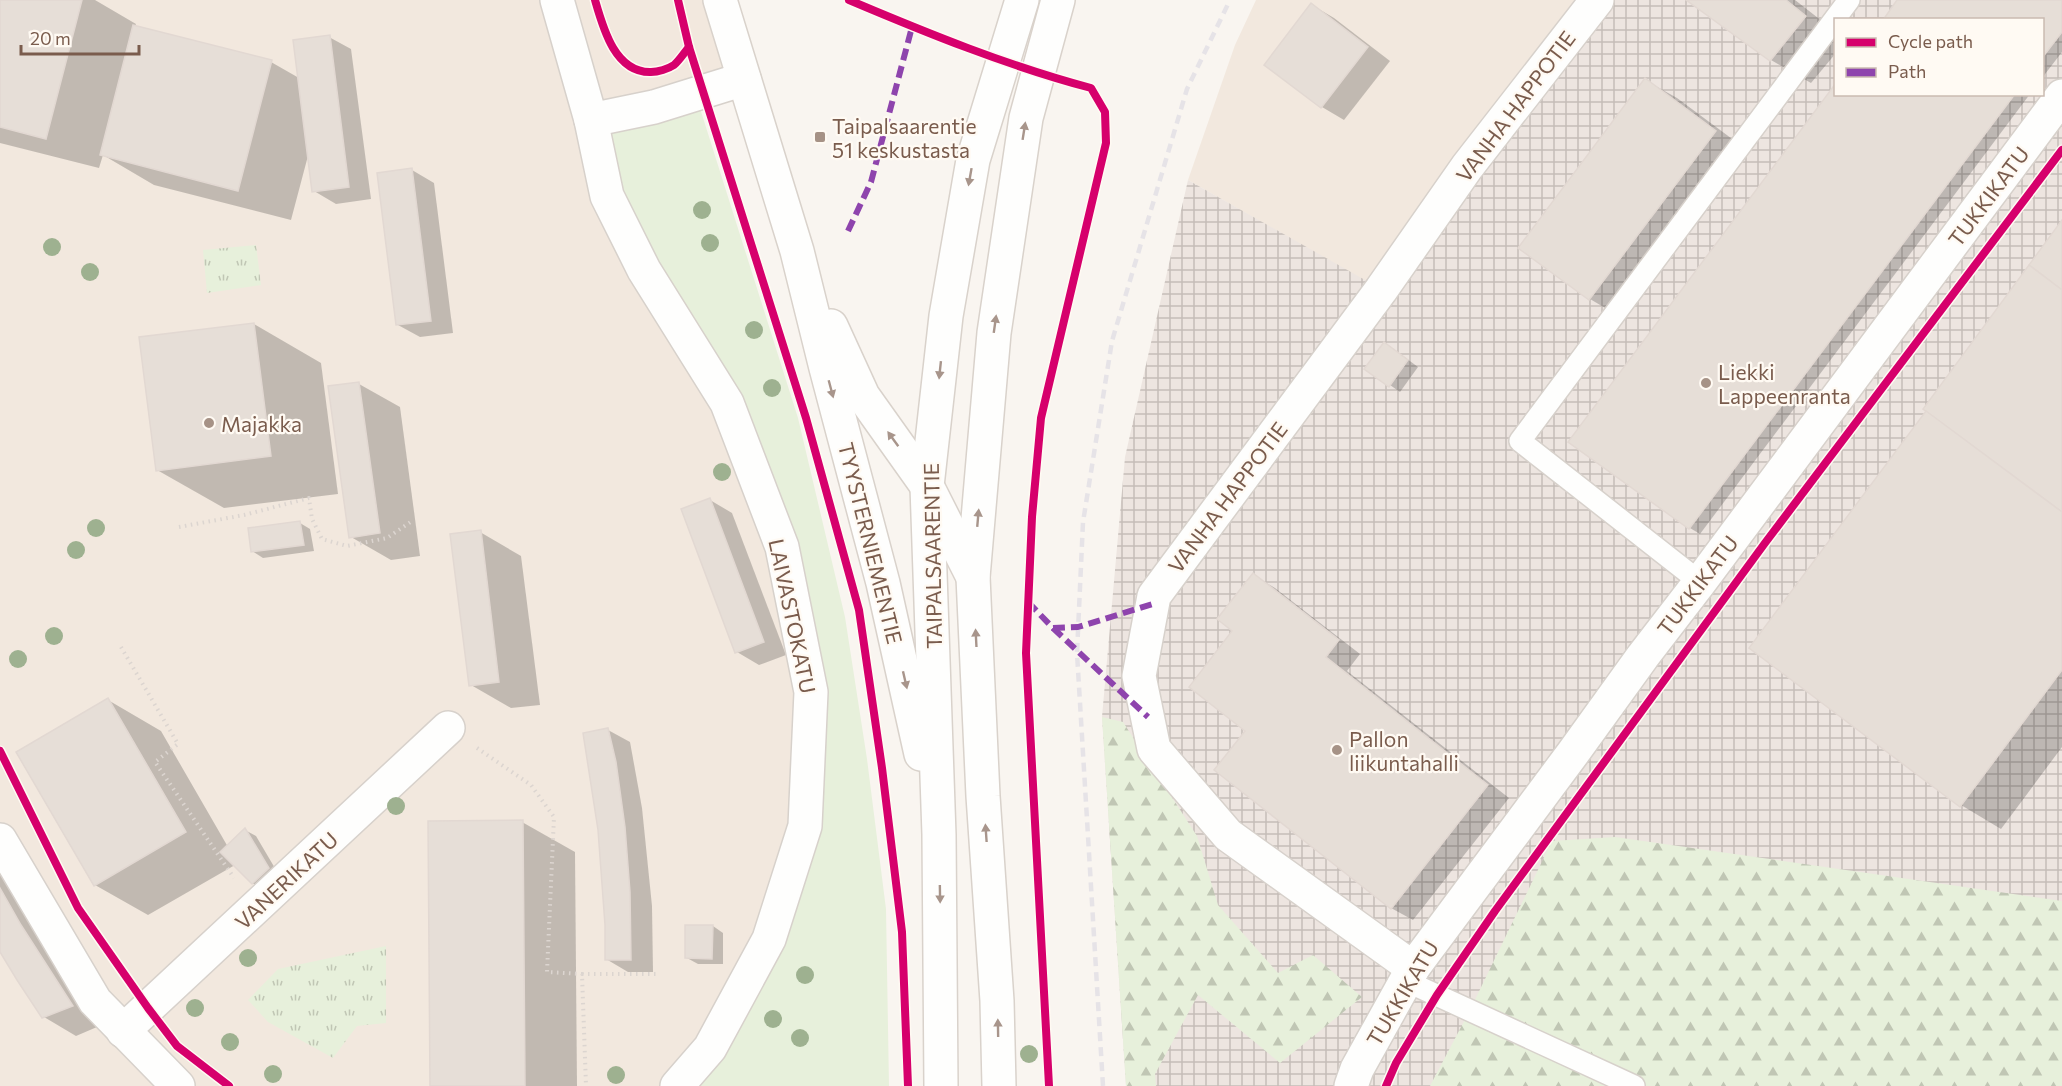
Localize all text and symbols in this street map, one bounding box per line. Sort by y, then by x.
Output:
scale bar [21,18,140,56]
legend [1834,18,2044,96]
street label: VANHA HAPPOTIE [1450,26,1580,186]
text: 20 m [30,27,71,49]
text: Cycle path [1888,30,1973,52]
text: Path [1888,60,1926,82]
place label: Taipalsaarentie 51 keskustasta [832,113,977,162]
one-way arrow [1020,122,1029,141]
marker: Taipalsaarentie 51 keskustasta [813,130,827,144]
street label: TUKKIKATU [1942,141,2034,251]
one-way arrow [965,168,974,187]
one-way arrow [991,315,1000,334]
place label: Liekki Lappeenranta [1718,359,1851,408]
one-way arrow [935,360,945,379]
marker: Liekki Lappeenranta [1699,376,1713,390]
one-way arrow [827,380,837,399]
place label: Majakka [221,411,302,436]
marker: Majakka [202,416,216,430]
street label: VANHA HAPPOTIE [1162,417,1292,577]
one-way arrow [887,431,899,447]
street label: TYYSTERNIEMENTIE [834,440,908,646]
street label: TAIPALSAARENTIE [918,463,946,649]
one-way arrow [973,509,983,528]
street label: TUKKIKATU [1651,530,1743,640]
street label: LAIVASTOKATU [764,536,822,696]
one-way arrow [971,629,980,648]
one-way arrow [901,671,910,690]
place label: Pallon liikuntahalli [1349,726,1459,775]
marker: Pallon liikuntahalli [1330,743,1344,757]
one-way arrow [981,823,991,842]
street label: VANERIKATU [230,826,342,934]
one-way arrow [935,884,945,903]
street label: TUKKIKATU [1361,936,1443,1050]
one-way arrow [993,1018,1003,1037]

